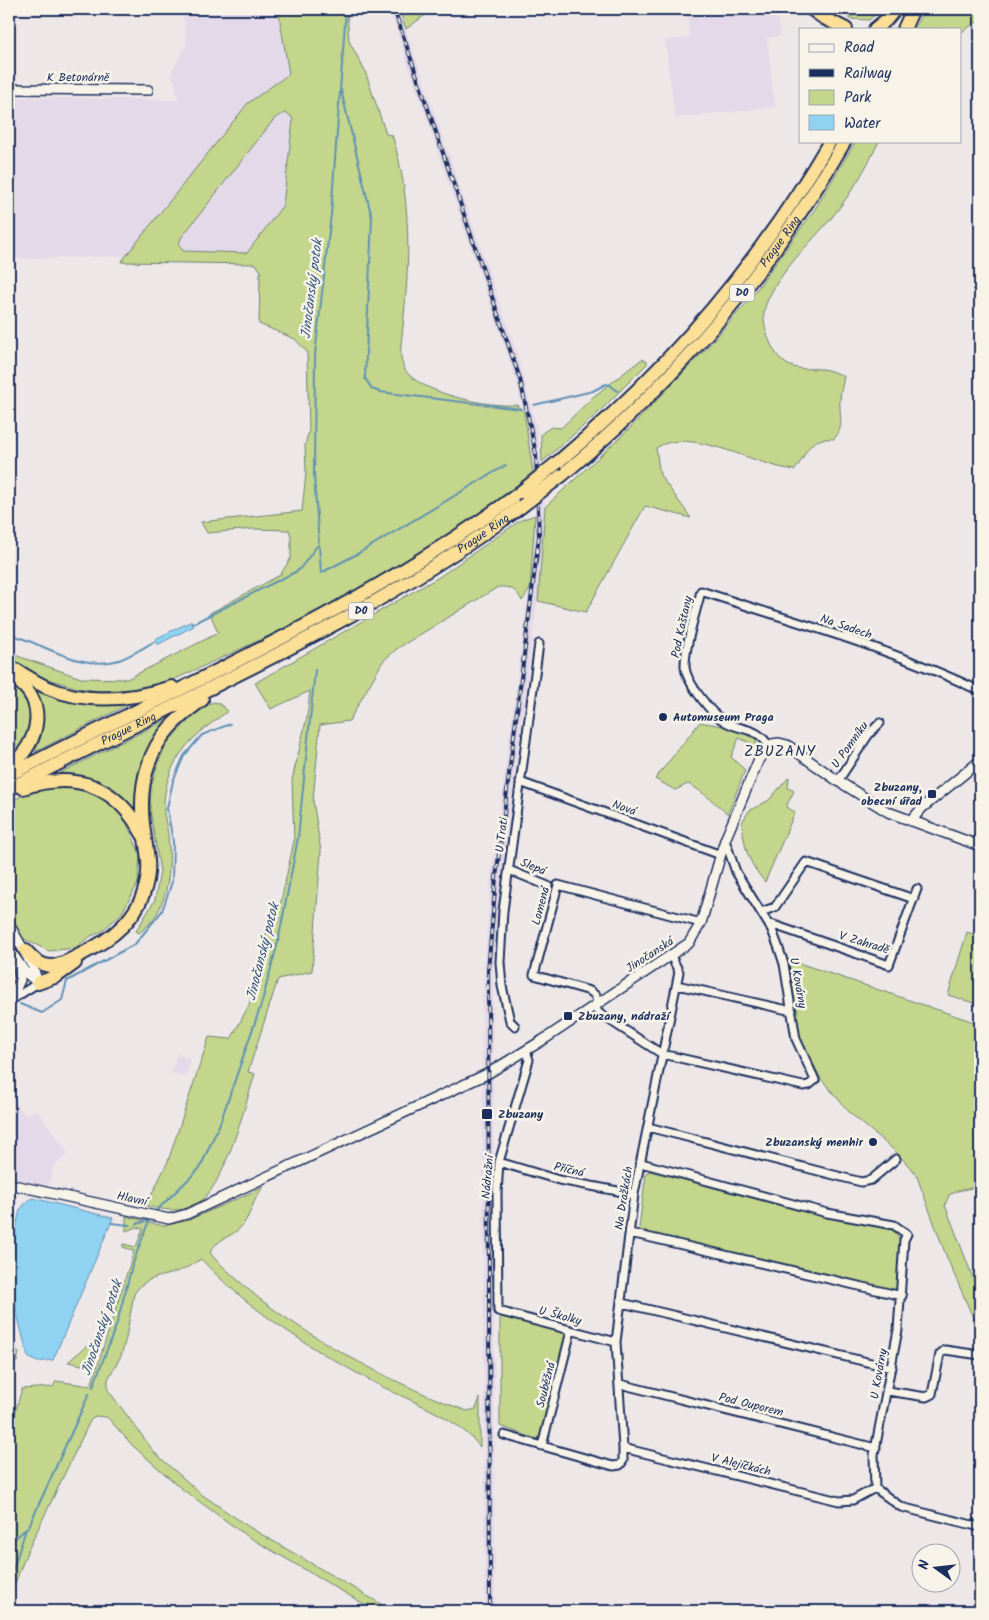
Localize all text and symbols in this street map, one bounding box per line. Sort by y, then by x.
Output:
legend [799,28,962,142]
text: Road [844,36,875,60]
text: Railway [844,62,892,86]
street label: K Betonárně [47,68,110,87]
text: Park [844,86,872,110]
text: Water [844,112,881,136]
street label: Prague Ring [755,211,805,271]
water label: Jinočanský potok [295,236,329,340]
road number: D0 [730,284,754,302]
street label: Prague Ring [453,509,513,558]
street label: Pod Kaštany [666,594,698,660]
road number: D0 [348,602,374,620]
street label: Na Sadech [818,609,874,645]
street label: Prague Ring [98,707,160,750]
place label: Automuseum Praga [673,708,774,727]
marker: Automuseum Praga [657,711,669,723]
street label: U Pomníku [826,717,874,772]
district label: ZBUZANY [744,740,816,764]
place label: Zbuzany, obecní úřad [861,778,923,811]
marker: Zbuzany, obecní úřad [926,788,938,800]
street label: Nová [609,795,640,822]
street label: U Trati [490,815,514,854]
street label: Slepá [517,853,550,881]
street label: Lomená [527,883,556,927]
water label: Jinočanský potok [240,898,286,1003]
street label: V Zahradě [837,926,892,960]
street label: Jinočanská [622,932,679,978]
street label: U Kovárny [784,956,812,1010]
place label: Zbuzany, nádraží [578,1007,671,1026]
marker: Zbuzany, nádraží [562,1010,574,1022]
place label: Zbuzany [498,1105,544,1124]
marker: Zbuzany [480,1107,494,1121]
place label: Zbuzanský menhir [765,1133,864,1152]
marker: Zbuzanský menhir [867,1136,879,1148]
street label: Nádražní [477,1152,500,1200]
street label: Příčná [552,1157,587,1183]
street label: Na Dražkách [610,1165,638,1231]
street label: Hlavní [115,1186,151,1212]
water label: Jinočanský potok [75,1275,129,1379]
street label: U Školky [537,1301,584,1331]
street label: U Kovárny [865,1347,893,1401]
street label: Souběžná [531,1359,561,1410]
street label: Pod Ouporem [717,1388,786,1422]
street label: V Alejíčkách [709,1448,773,1482]
north arrow [912,1542,962,1592]
text: N [913,1558,936,1572]

